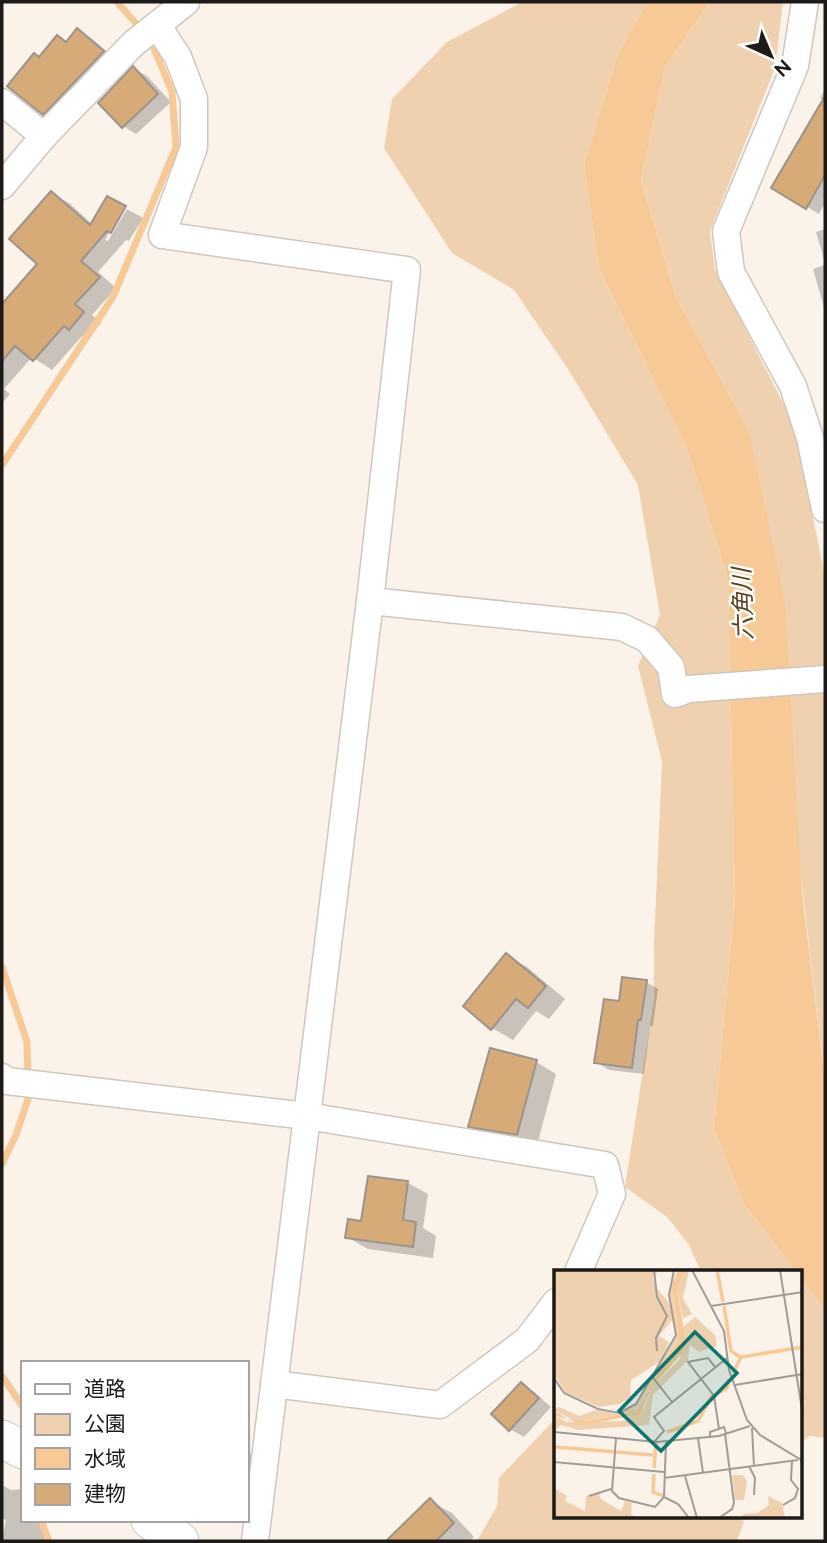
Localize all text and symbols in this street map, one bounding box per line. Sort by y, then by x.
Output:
north arrow [736,21,806,91]
text: N [770,55,796,81]
water label: 六角川 [727,565,758,641]
inset map [554,1270,802,1518]
legend [21,1361,248,1522]
text: 道路 [84,1376,126,1401]
text: 公園 [84,1411,126,1436]
text: 水域 [84,1446,126,1471]
text: 建物 [84,1481,126,1506]

